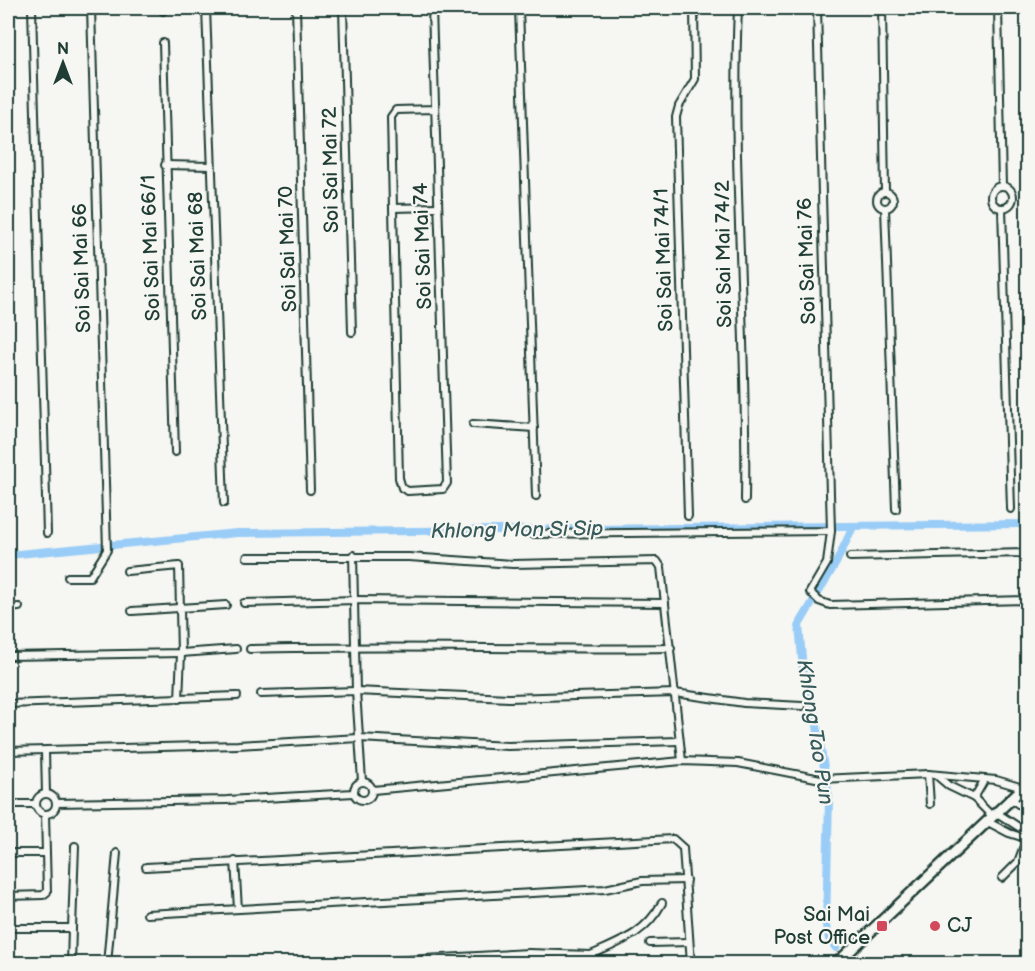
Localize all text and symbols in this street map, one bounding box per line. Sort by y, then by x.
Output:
north arrow [33,33,93,93]
text: N [57,40,69,59]
street label: Soi Sai Mai 72 [318,106,344,233]
street label: Soi Sai Mai 66/1 [136,174,166,322]
street label: Soi Sai Mai 74/2 [711,180,737,328]
street label: Soi Sai Mai 74 [409,182,437,310]
street label: Soi Sai Mai 70 [274,185,302,313]
street label: Soi Sai Mai 74/1 [650,188,678,332]
street label: Soi Sai Mai 68 [184,191,212,321]
street label: Soi Sai Mai 76 [793,197,821,325]
street label: Soi Sai Mai 66 [68,203,96,333]
water label: Khlong Mon Si Sip [430,516,604,544]
water label: Khlong Tao Pun [791,657,839,807]
place label: Sai Mai Post Office [773,903,870,950]
place label: CJ [947,914,972,938]
marker: Sai Mai Post Office [875,919,889,933]
marker: CJ [928,919,942,933]

